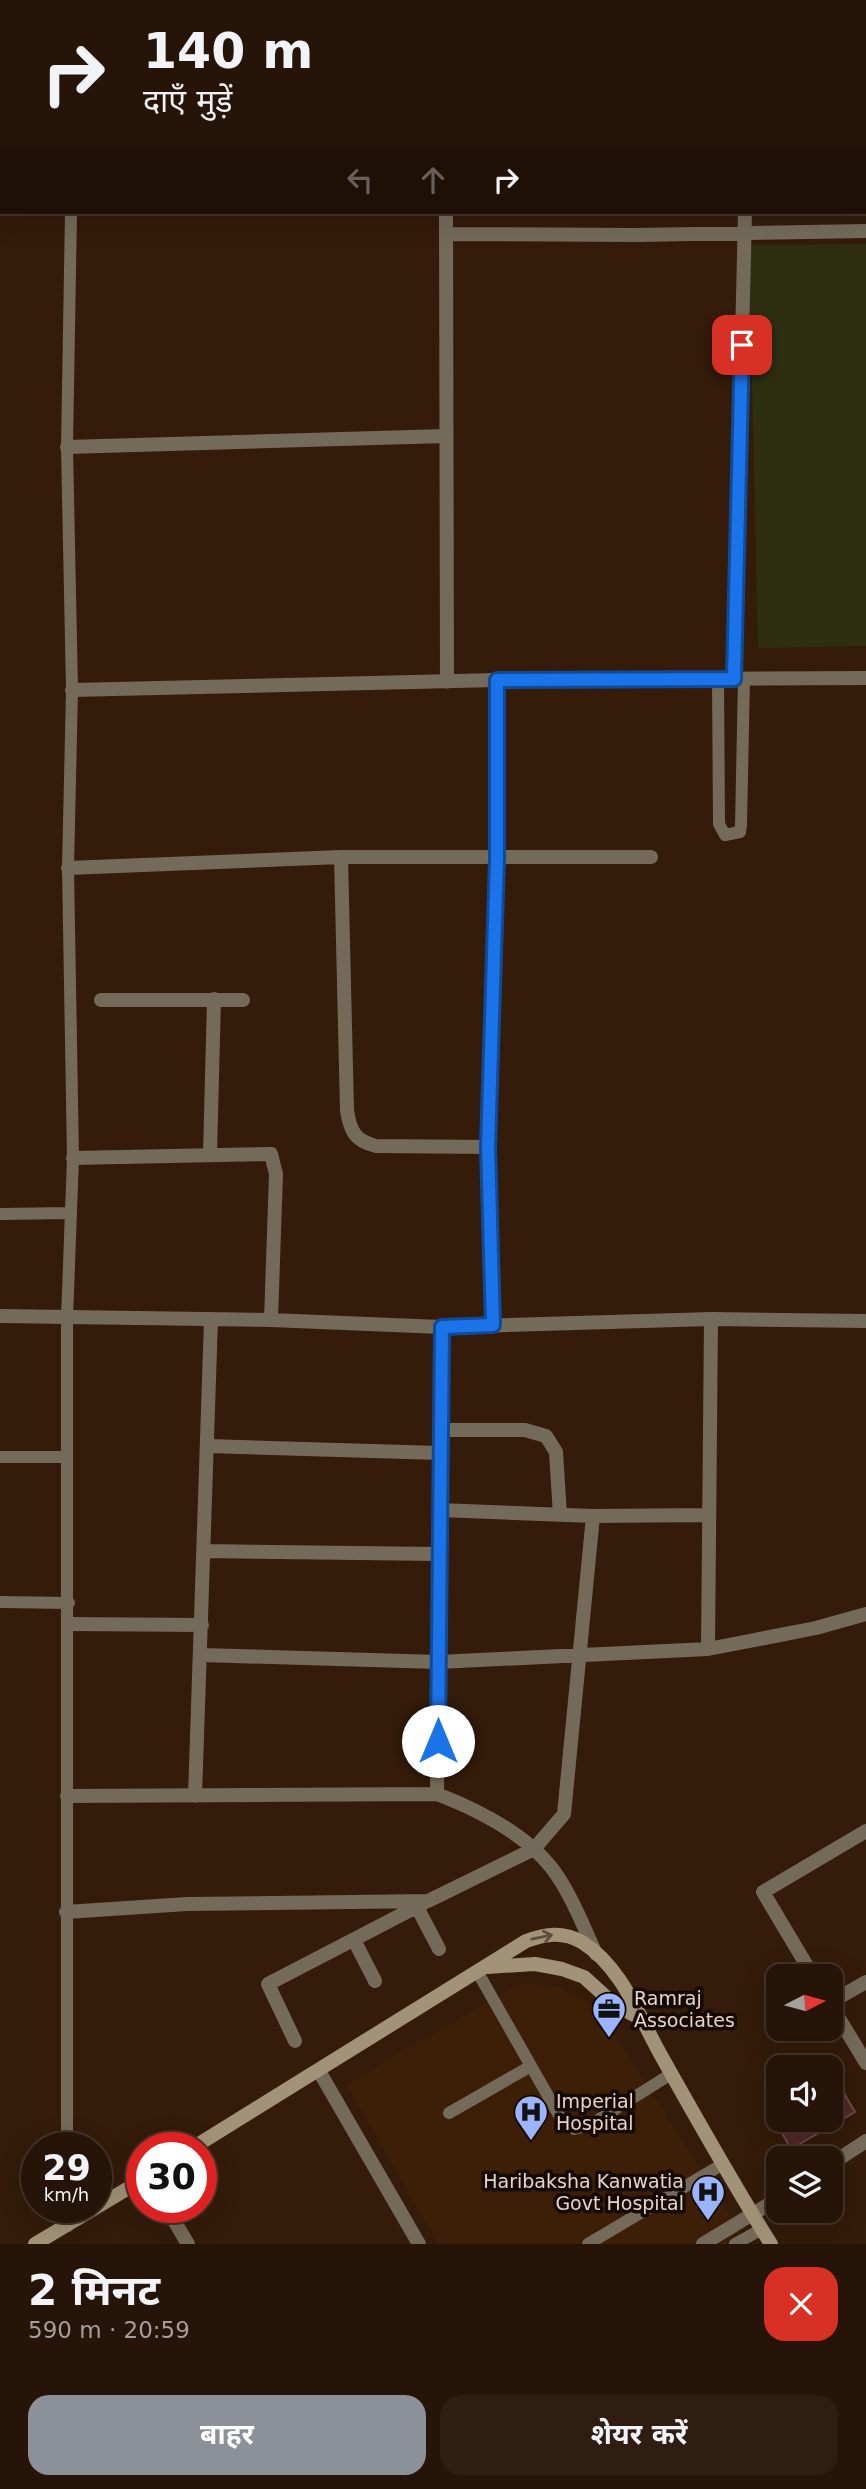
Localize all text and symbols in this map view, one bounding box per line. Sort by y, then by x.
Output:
text: 140 m [143,23,313,80]
icon: right [28,28,119,119]
text: दाएँ मुड़ें [143,82,232,120]
icon: left [341,161,379,199]
icon: ahead [414,161,452,199]
icon: right [487,161,525,199]
pin [712,315,772,375]
icon: arrive [723,326,761,364]
position arrow [401,1704,475,1778]
one-way arrow [530,1929,553,1943]
north arrow [766,1964,844,2040]
map controls [766,1964,843,2223]
place label: Ramraj Associates [634,1987,735,2031]
office icon: Ramraj Associates [590,1990,628,2039]
button: sound [766,2055,843,2132]
place label: Imperial Hospital [556,2090,634,2134]
hospital icon: Imperial Hospital [512,2093,550,2142]
speed limit sign: 30 [126,2132,217,2223]
button: layers [766,2146,843,2223]
text: 29 [42,2148,91,2188]
place label: Haribaksha Kanwatia Govt Hospital [483,2170,684,2214]
hospital icon: Haribaksha Kanwatia Govt Hospital [689,2173,727,2222]
text: km/h [44,2184,89,2205]
text: 2 मिनट [28,2266,160,2315]
button: close [764,2267,838,2341]
text: 590 m · 20:59 [28,2317,190,2343]
button: बाहर [28,2395,426,2475]
button: शेयर करें [440,2395,838,2475]

